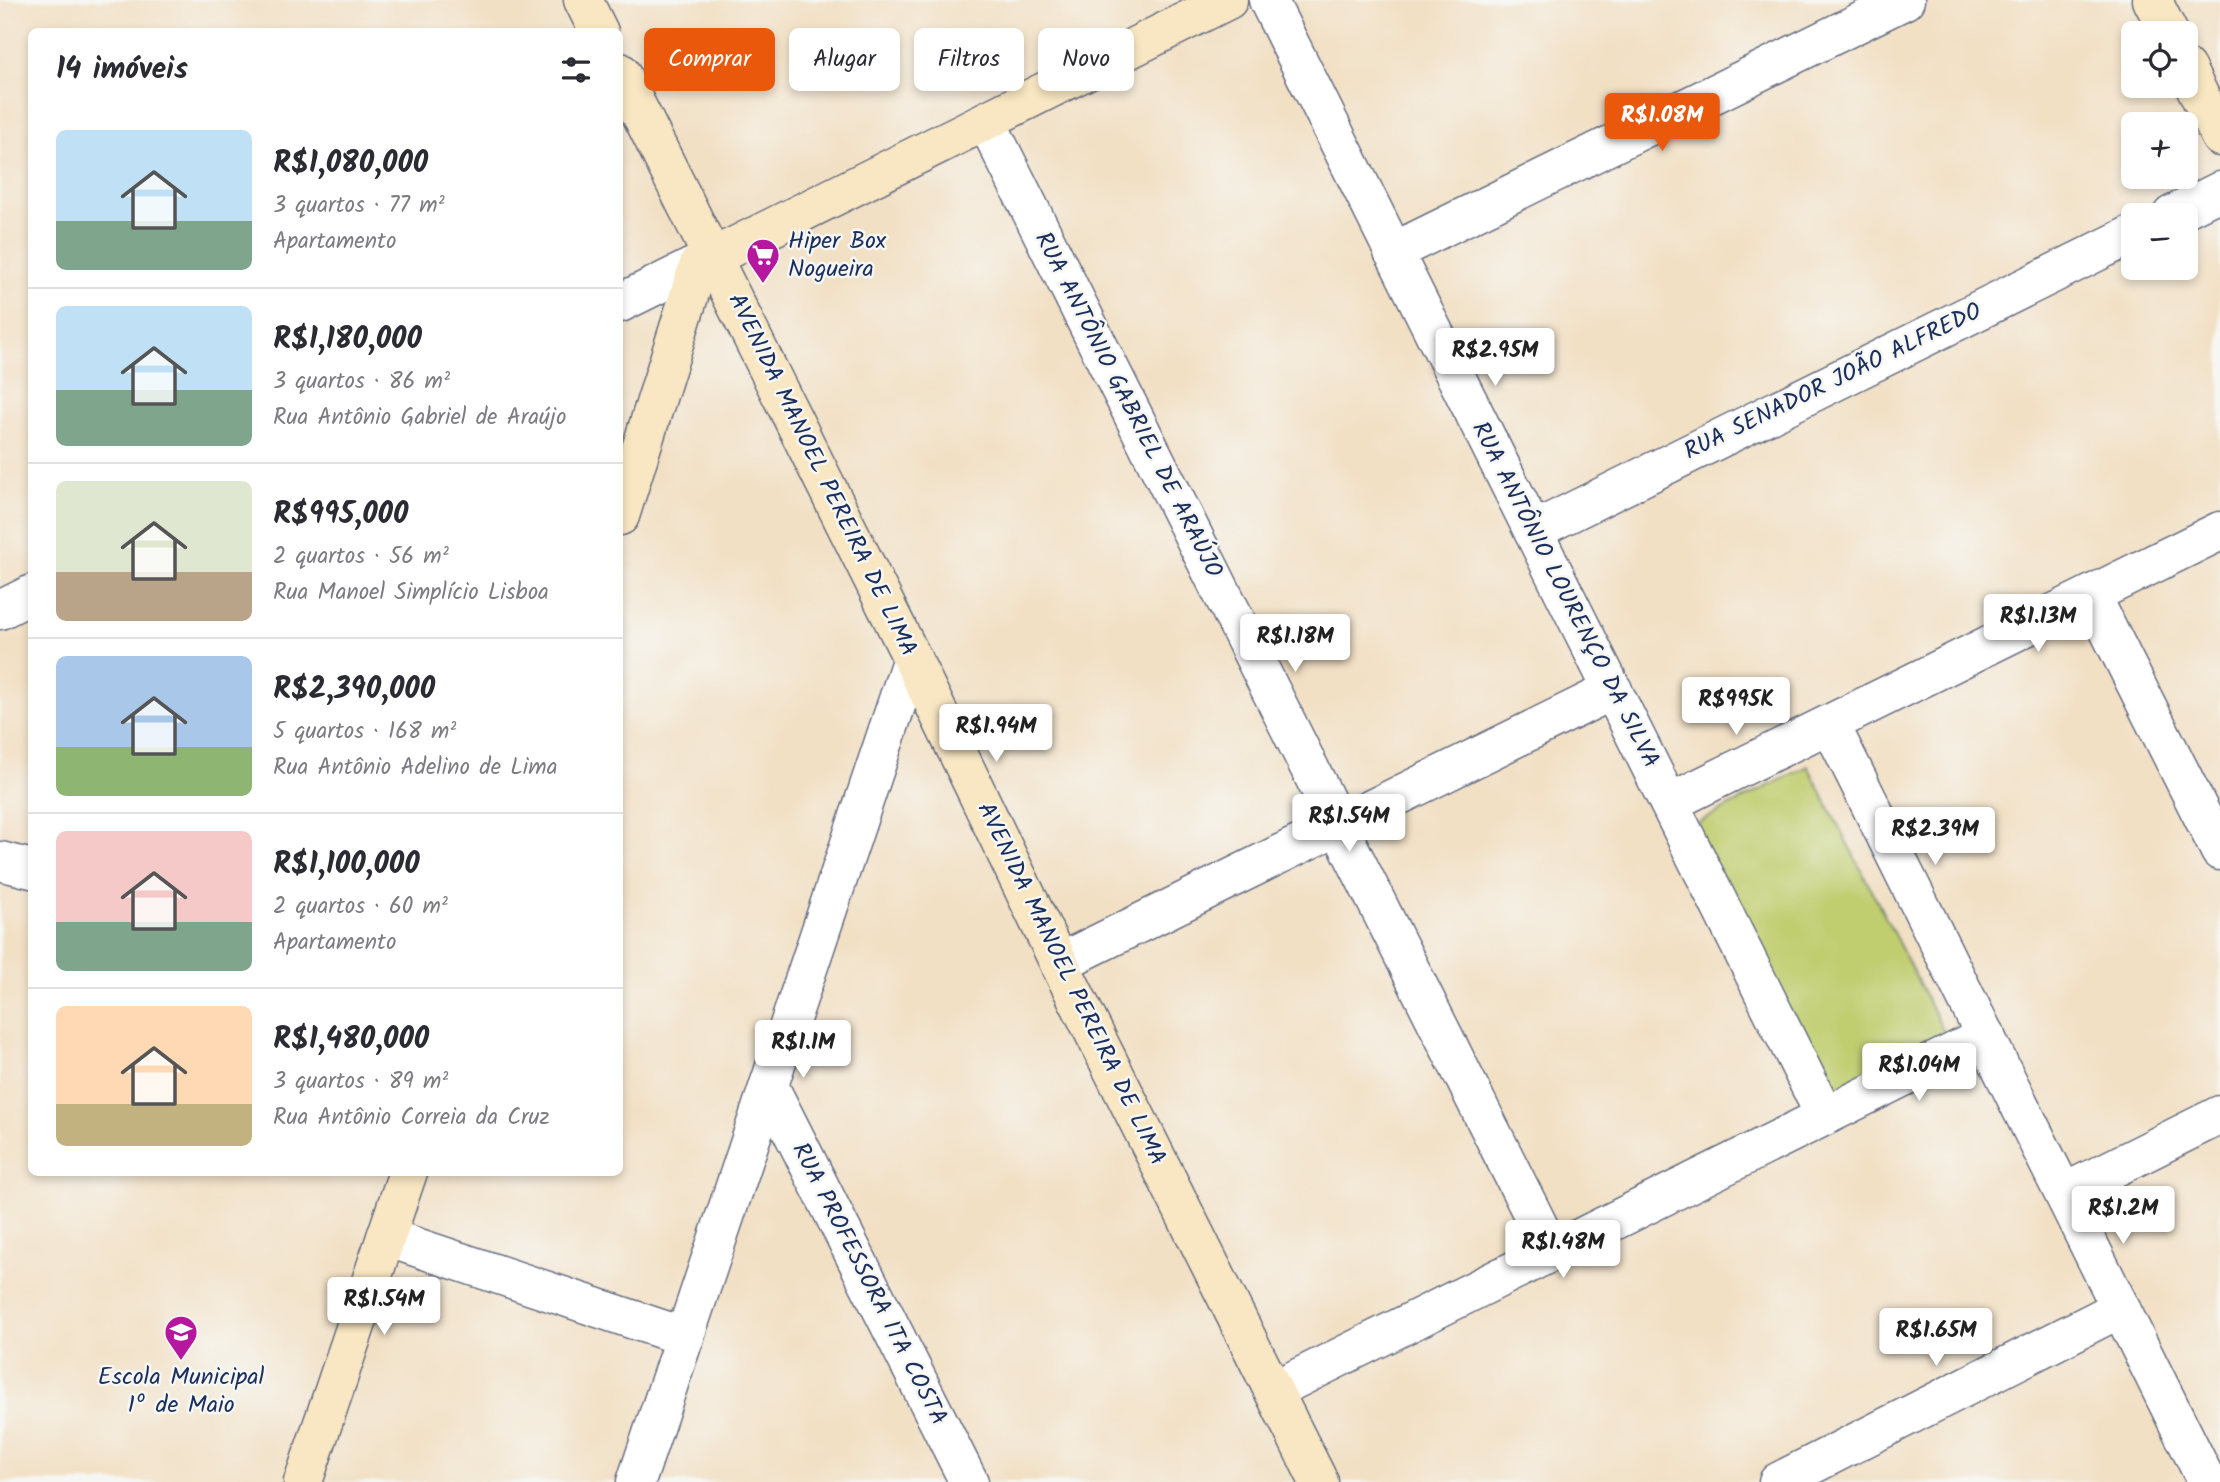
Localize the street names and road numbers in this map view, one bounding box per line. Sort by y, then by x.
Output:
street label: RUA ANTÔNIO GABRIEL DE ARAÚJO [1023,225,1233,585]
street label: AVENIDA MANOEL PEREIRA DE LIMA [717,287,927,663]
street label: RUA SENADOR JOÃO ALFREDO [1677,293,1989,471]
street label: RUA ANTÔNIO LOURENÇO DA SILVA [1460,415,1670,775]
street label: AVENIDA MANOEL PEREIRA DE LIMA [966,796,1176,1172]
street label: RUA PROFESSORA ITA COSTA [781,1136,957,1432]

